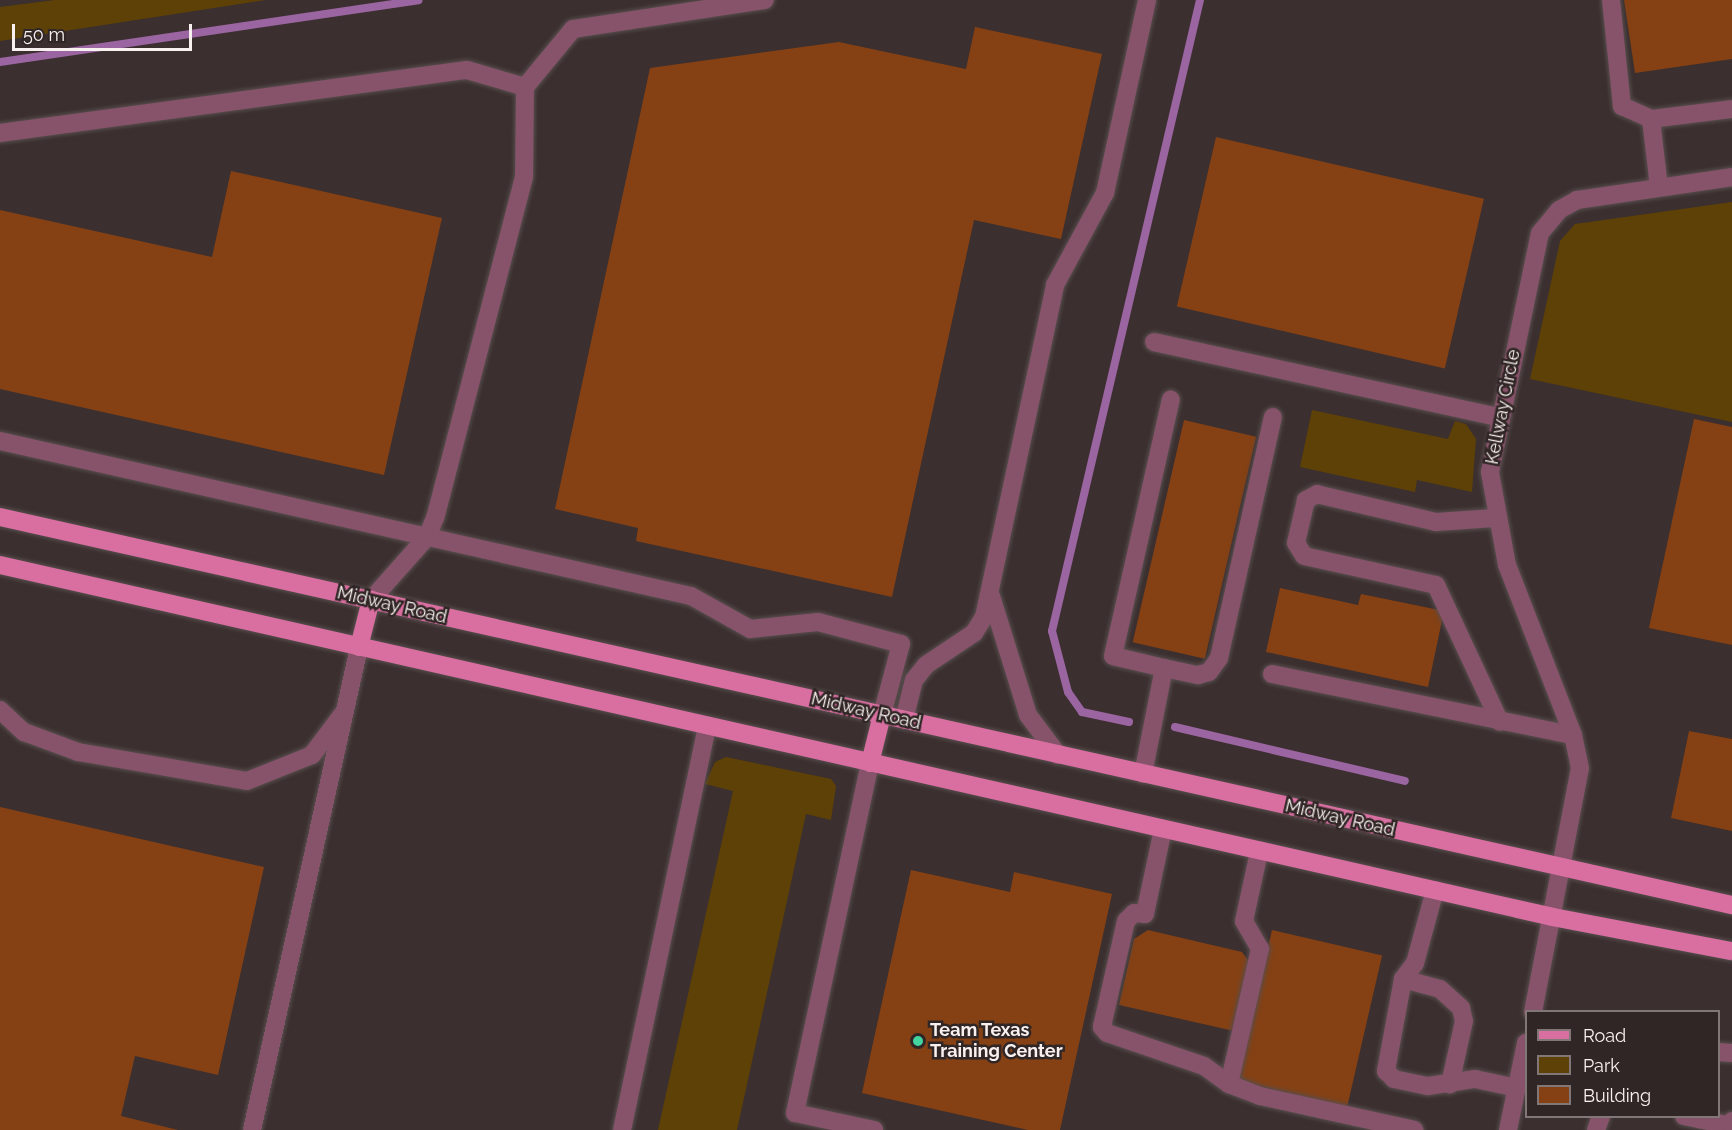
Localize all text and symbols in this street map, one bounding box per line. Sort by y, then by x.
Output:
scale bar [15,12,195,50]
text: 50 m [23,24,65,45]
street label: Kellway Circle [1481,348,1525,466]
street label: Midway Road [335,582,449,628]
street label: Midway Road [809,688,923,734]
street label: Midway Road [1283,795,1397,841]
legend [1525,1010,1720,1118]
place label: Team Texas Training Center [930,1020,1063,1062]
text: Road [1583,1025,1626,1046]
marker: Team Texas Training Center [911,1034,925,1048]
text: Park [1583,1055,1620,1076]
text: Building [1583,1085,1651,1106]

